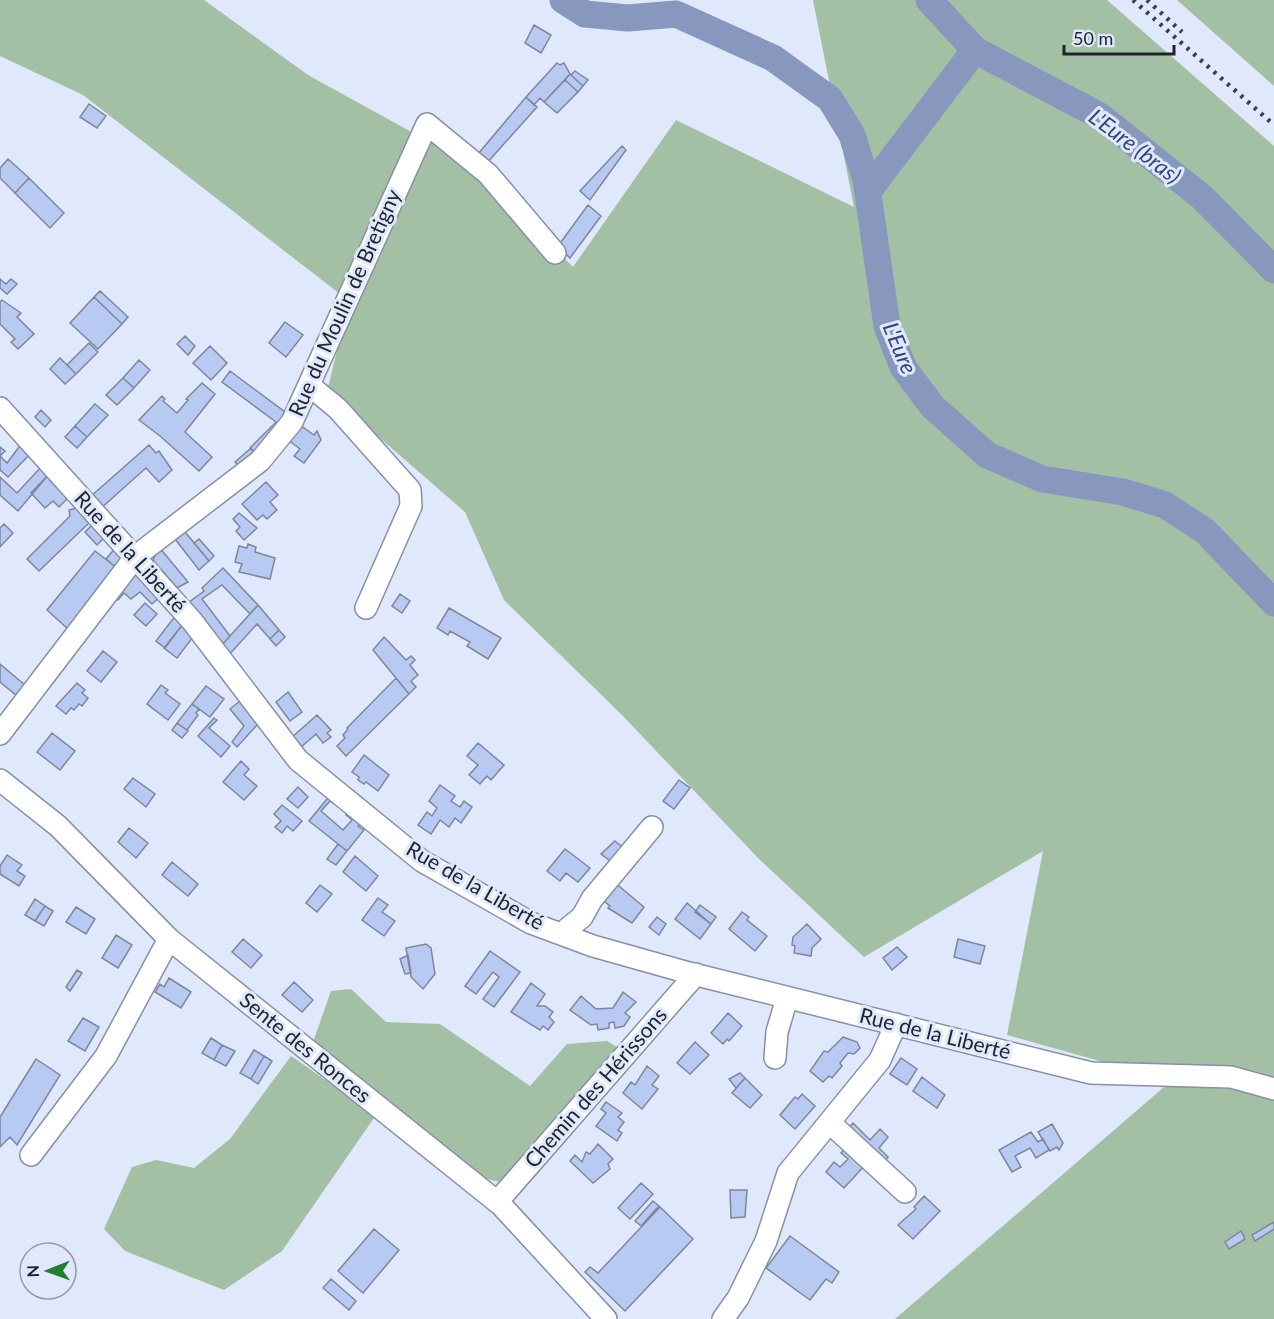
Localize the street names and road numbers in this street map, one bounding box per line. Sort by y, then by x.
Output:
street label: Rue du Moulin de Bretigny [282,185,405,420]
street label: Rue de la Liberté [70,485,192,617]
street label: Rue de la Liberté [402,835,549,934]
street label: Sente des Ronces [235,986,377,1107]
street label: Chemin des Hérissons [519,1002,671,1172]
street label: Rue de la Liberté [857,1002,1013,1063]

